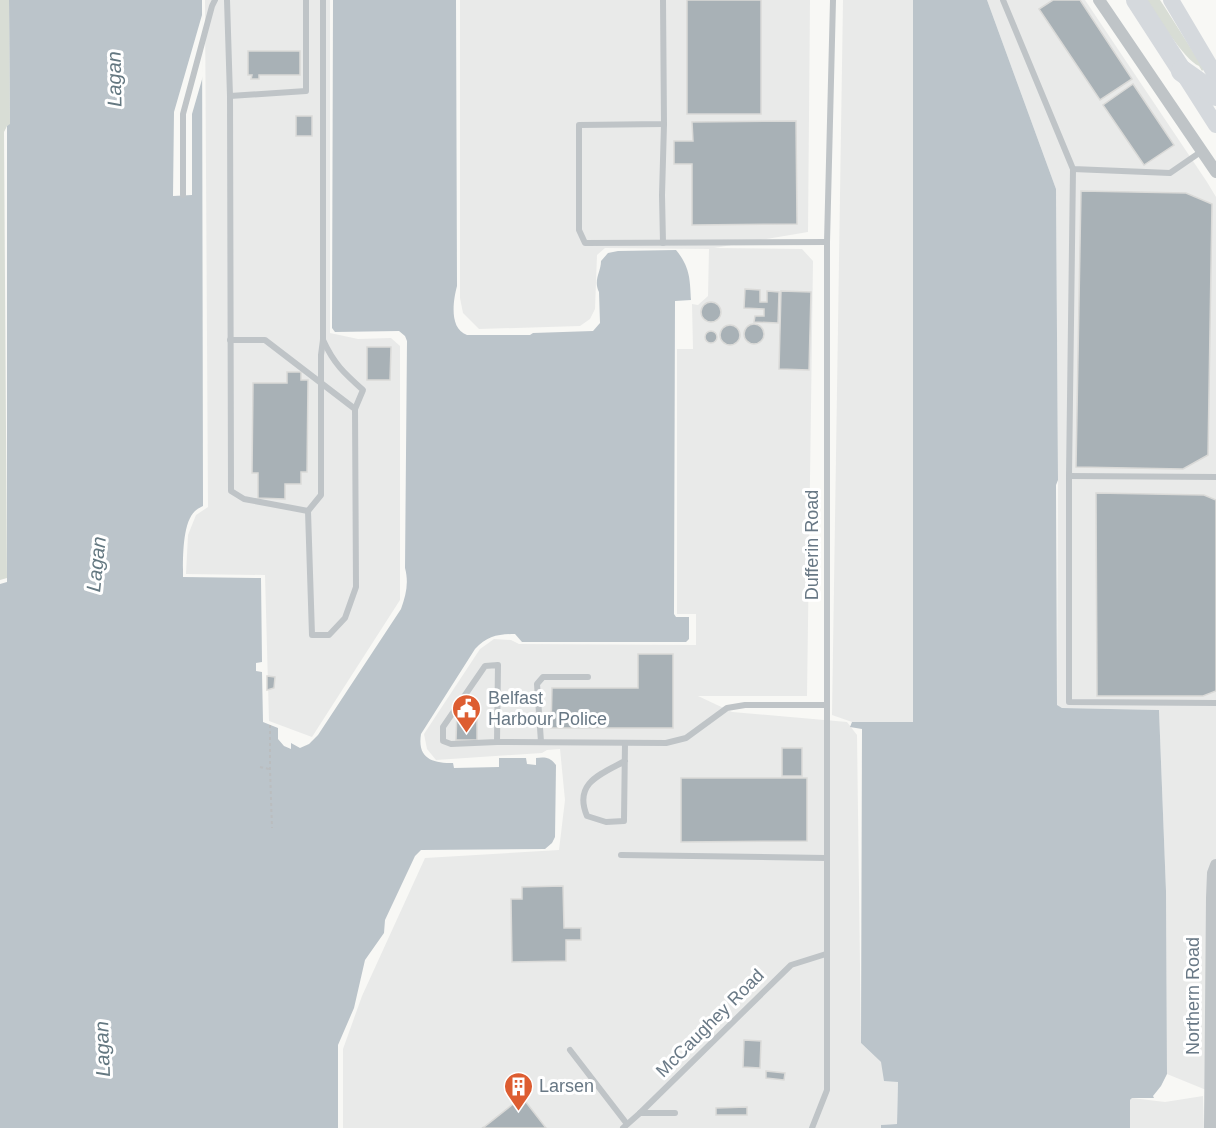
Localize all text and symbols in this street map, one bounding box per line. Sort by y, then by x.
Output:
water label: Lagan [103,51,125,107]
street label: Dufferin Road [802,490,822,600]
water label: Lagan [82,535,110,593]
place label: Belfast Harbour Police [488,688,607,729]
public building icon: Belfast Harbour Police [451,692,483,734]
street label: Northern Road [1183,937,1203,1055]
street label: McCaughey Road [652,965,768,1081]
water label: Lagan [90,1021,114,1077]
building icon: Larsen [502,1070,534,1112]
place label: Larsen [539,1076,594,1096]

